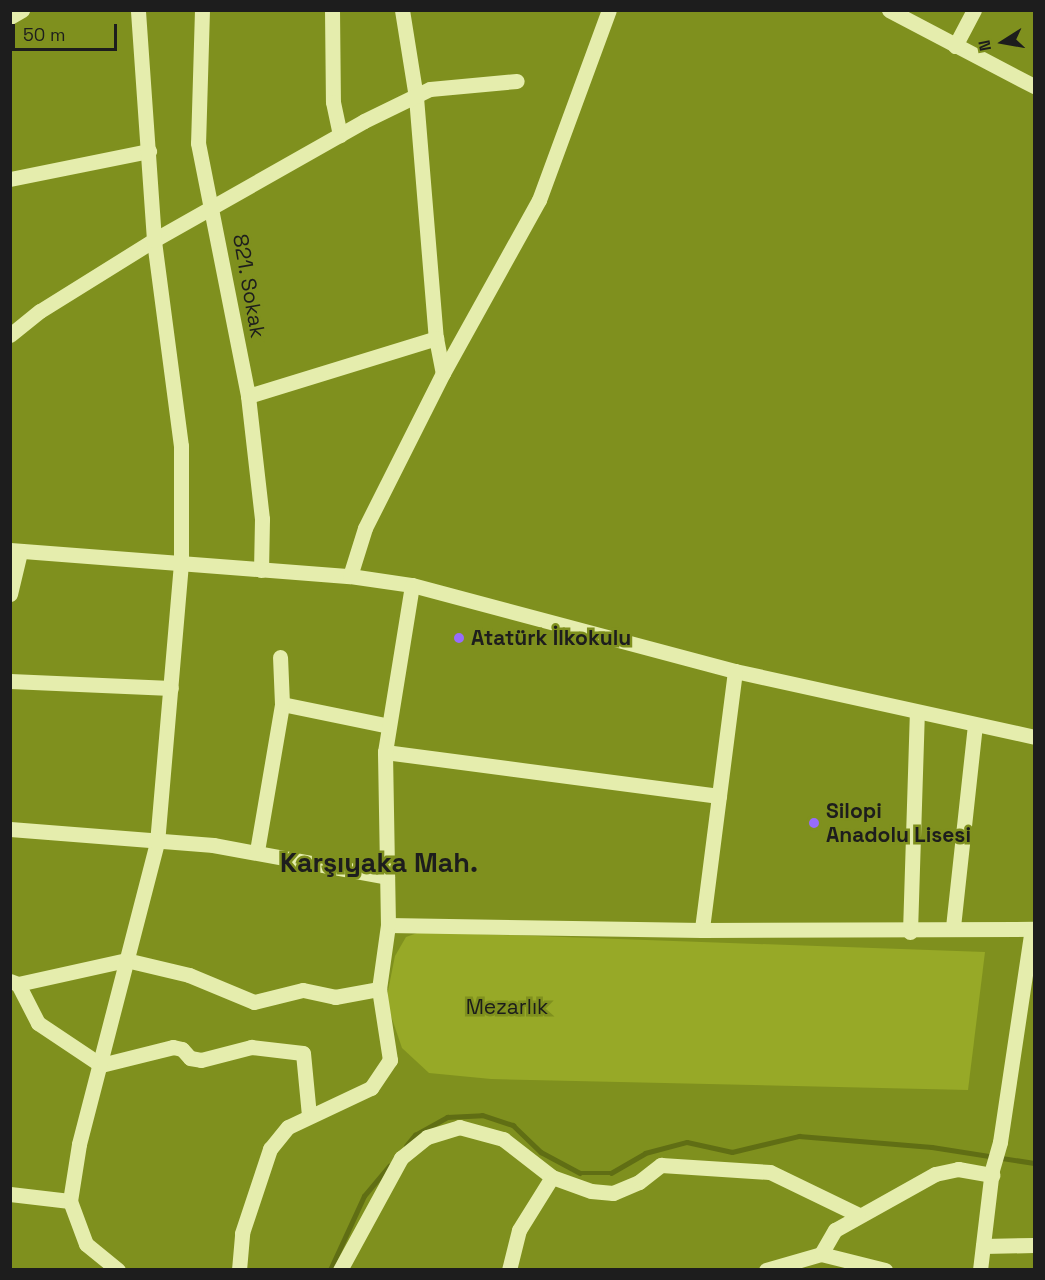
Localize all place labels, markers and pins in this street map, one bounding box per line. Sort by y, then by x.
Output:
place label: Atatürk İlkokulu [471,625,631,651]
marker: Atatürk İlkokulu [452,631,466,645]
place label: Silopi Anadolu Lisesi [826,798,971,848]
marker: Silopi Anadolu Lisesi [807,816,821,830]

